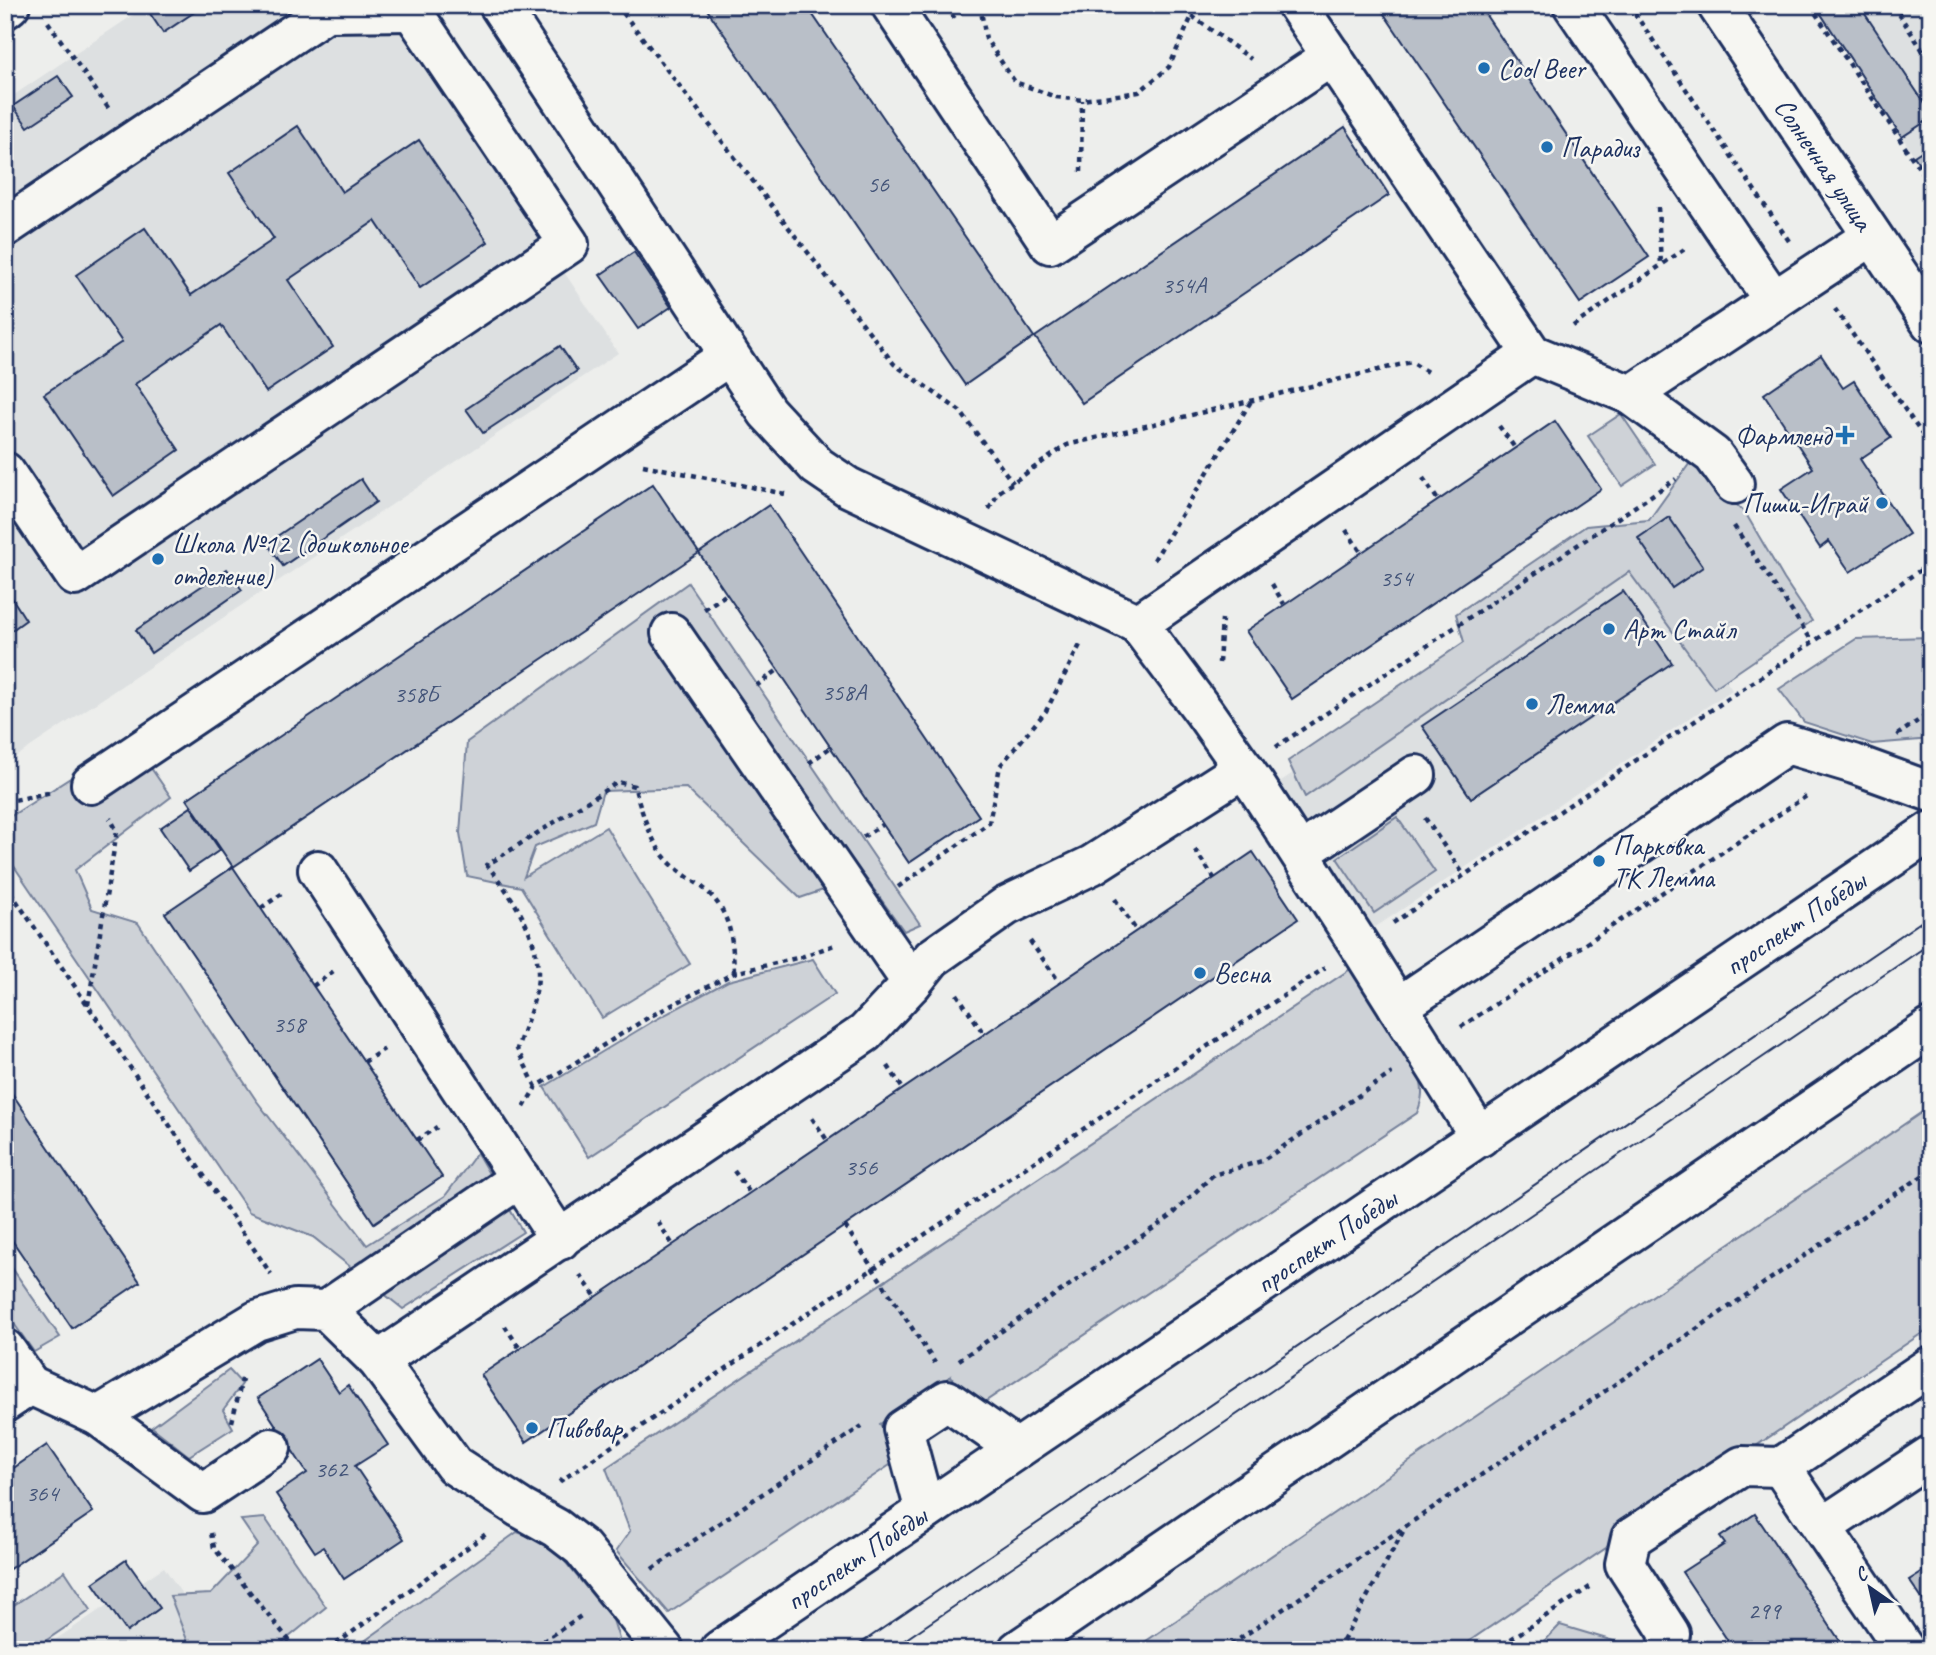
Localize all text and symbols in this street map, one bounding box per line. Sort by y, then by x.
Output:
place label: Cool Beer [1498,51,1587,86]
marker: Cool Beer [1476,60,1492,76]
street label: Солнечная улица [1767,91,1882,239]
place label: Парадиз [1561,130,1641,165]
marker: Парадиз [1539,139,1555,155]
house number: 56 [867,169,890,199]
house number: 354А [1162,270,1207,300]
place label: Фармленд [1735,418,1834,453]
marker: Фармленд [1837,427,1853,443]
place label: Пиши-Играй [1743,486,1869,521]
marker: Пиши-Играй [1874,495,1890,511]
place label: Школа №12 (дошкольное отделение) [172,526,409,593]
marker: Школа №12 (дошкольное отделение) [150,551,166,567]
house number: 354 [1380,563,1414,593]
place label: Арт Стайл [1623,612,1737,647]
marker: Арт Стайл [1601,621,1617,637]
house number: 358А [822,677,867,707]
house number: 358Б [394,679,442,709]
place label: Лемма [1546,687,1615,722]
marker: Лемма [1524,696,1540,712]
place label: Парковка ТК Лемма [1613,828,1716,895]
marker: Парковка ТК Лемма [1591,853,1607,869]
street label: проспект Победы [1718,862,1874,983]
place label: Весна [1214,956,1272,991]
marker: Весна [1192,965,1208,981]
house number: 358 [273,1009,307,1039]
house number: 356 [845,1152,878,1182]
street label: проспект Победы [1249,1180,1405,1301]
place label: Пивовар [546,1411,624,1446]
marker: Пивовар [524,1420,540,1436]
house number: 362 [315,1454,349,1484]
house number: 364 [26,1478,60,1508]
street label: проспект Победы [779,1497,935,1618]
north arrow [1834,1554,1904,1624]
text: С [1850,1561,1874,1587]
house number: 299 [1748,1596,1782,1626]

